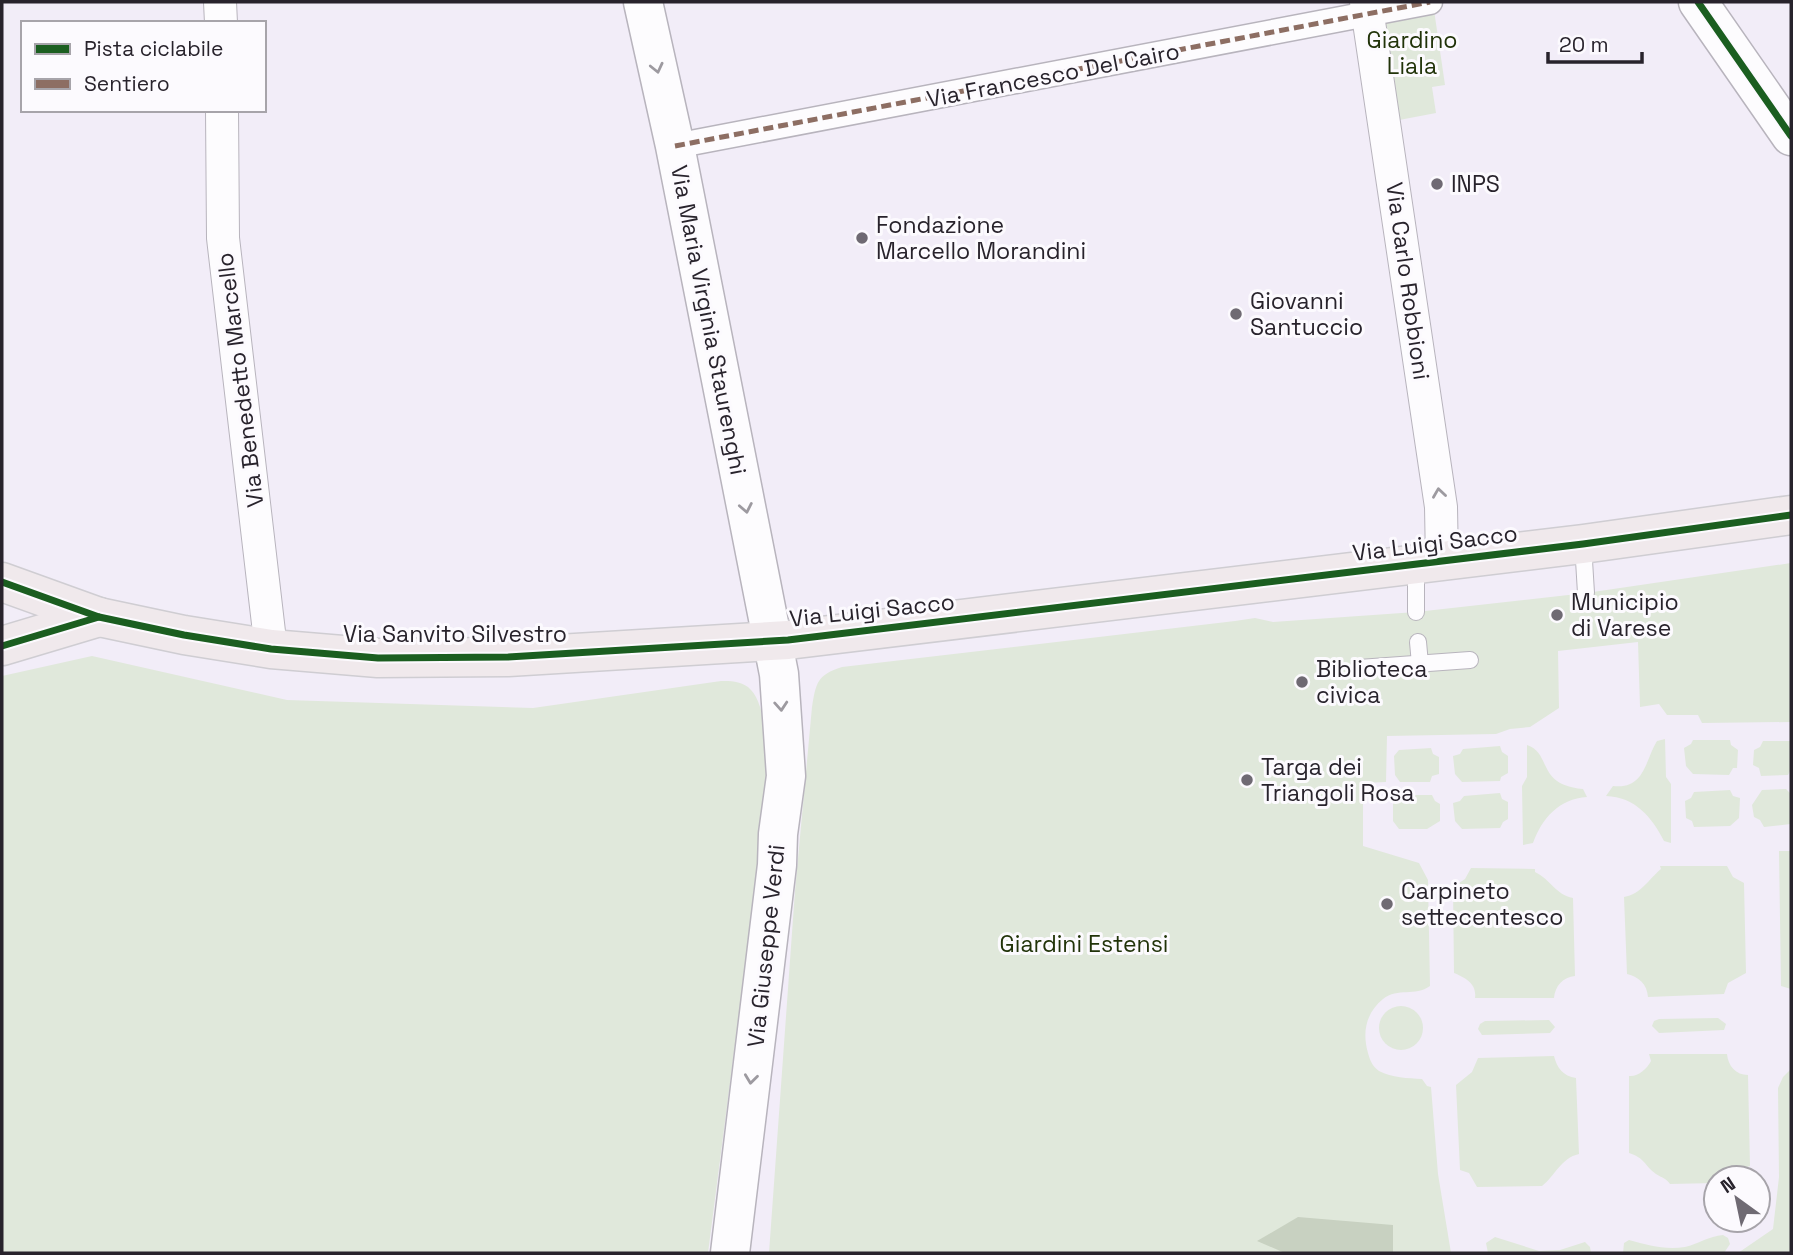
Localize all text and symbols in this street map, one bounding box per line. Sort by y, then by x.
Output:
legend [21,21,266,112]
scale bar [1548,21,1643,65]
park label: Giardino Liala [1366,25,1458,81]
text: 20 m [1559,31,1609,58]
text: Pista ciclabile [84,35,223,62]
street label: Via Francesco Del Cairo [924,36,1182,114]
one-way arrow [649,62,664,74]
text: Sentiero [84,70,170,97]
street label: Via Maria Virginia Staurenghi [664,163,754,477]
place label: INPS [1451,169,1500,199]
marker: INPS [1429,176,1445,192]
street label: Via Carlo Robbioni [1379,180,1437,382]
place label: Fondazione Marcello Morandini [876,210,1086,266]
marker: Fondazione Marcello Morandini [854,230,870,246]
street label: Via Benedetto Marcello [209,251,271,509]
place label: Giovanni Santuccio [1250,286,1363,342]
marker: Giovanni Santuccio [1228,306,1244,322]
one-way arrow [1432,487,1447,499]
one-way arrow [737,502,752,514]
street label: Via Luigi Sacco [1351,518,1519,568]
street label: Via Luigi Sacco [788,586,956,634]
place label: Municipio di Varese [1571,587,1679,643]
marker: Municipio di Varese [1549,607,1565,623]
street label: Via Sanvito Silvestro [343,619,567,649]
place label: Biblioteca civica [1316,654,1427,710]
marker: Biblioteca civica [1294,674,1310,690]
one-way arrow [774,701,789,712]
place label: Targa dei Triangoli Rosa [1261,752,1415,808]
marker: Targa dei Triangoli Rosa [1239,772,1255,788]
street label: Via Giuseppe Verdi [740,843,792,1049]
place label: Carpineto settecentesco [1401,876,1563,932]
marker: Carpineto settecentesco [1379,896,1395,912]
park label: Giardini Estensi [1000,929,1168,959]
one-way arrow [744,1073,759,1084]
north arrow [1702,1164,1772,1234]
text: N [1716,1171,1740,1199]

